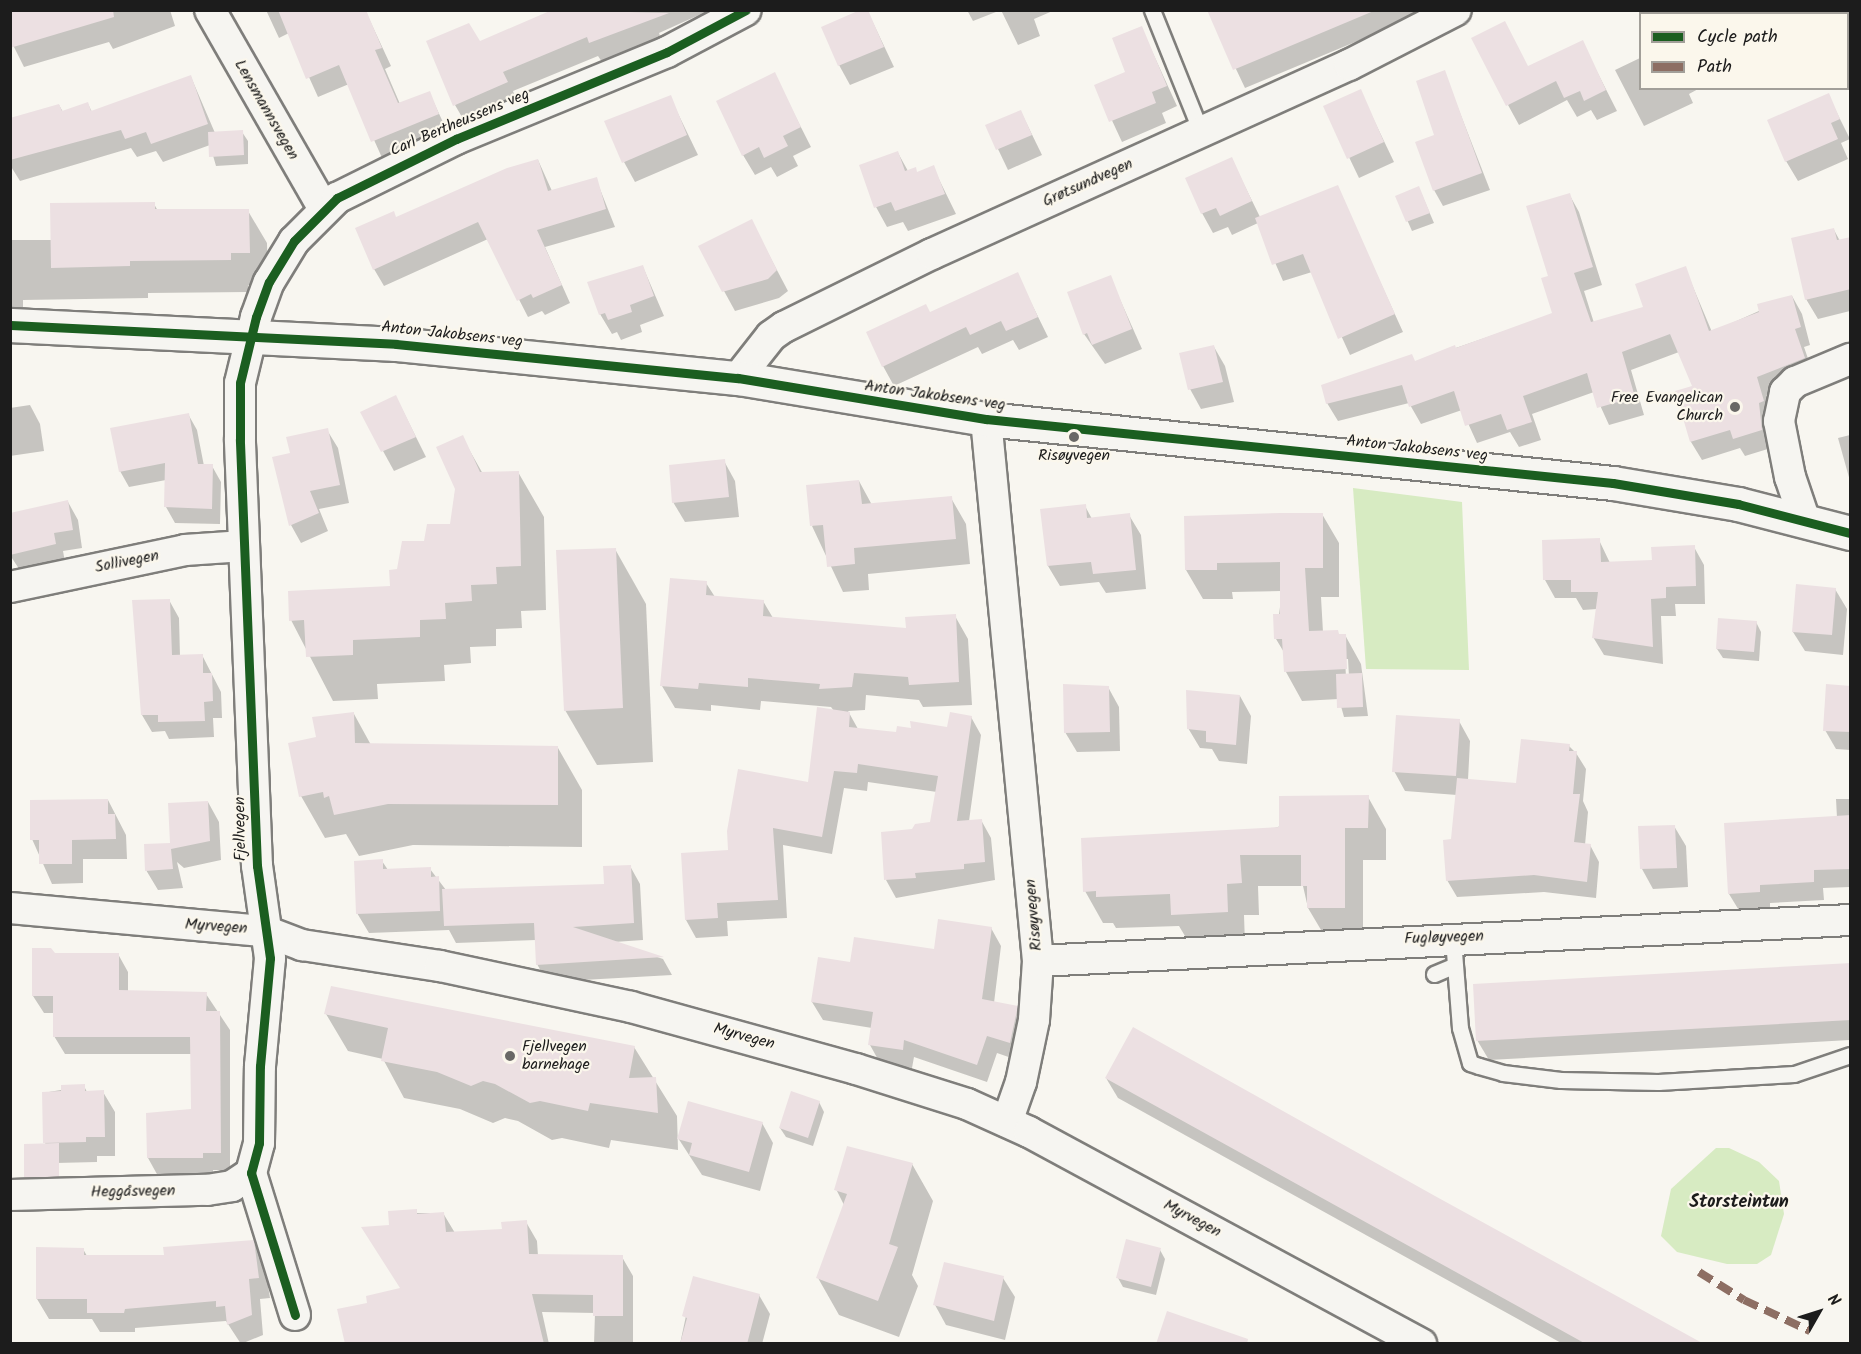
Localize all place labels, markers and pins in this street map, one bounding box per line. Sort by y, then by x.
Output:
place label: Free Evangelican Church [1611,388,1723,426]
marker: Free Evangelican Church [1728,400,1742,414]
marker: Risøyvegen [1067,430,1081,444]
place label: Risøyvegen [1038,446,1110,466]
place label: Fjellvegen barnehage [522,1037,590,1075]
marker: Fjellvegen barnehage [503,1049,517,1063]

